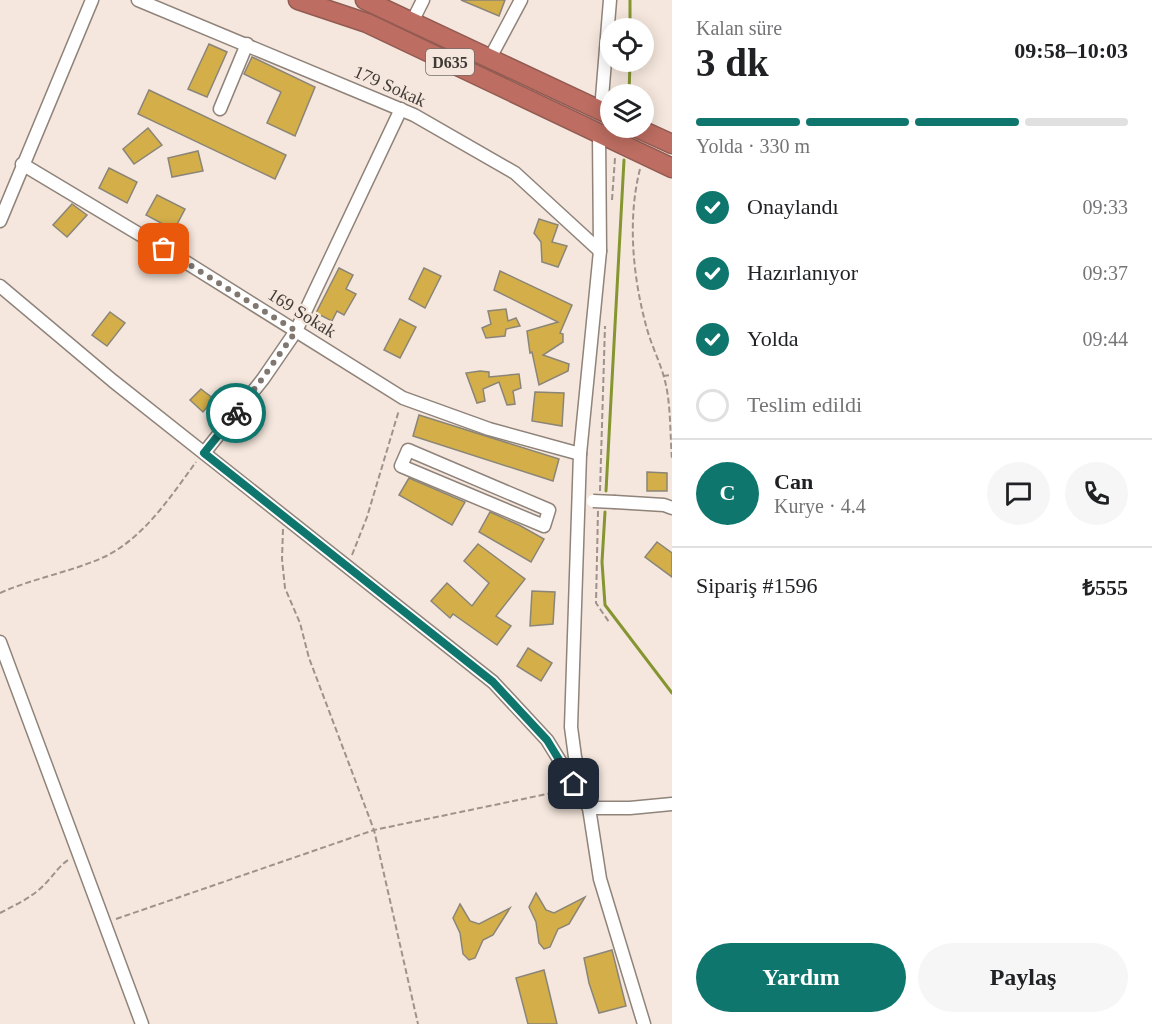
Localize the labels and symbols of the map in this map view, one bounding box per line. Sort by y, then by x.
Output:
road number: D635 [426,49,474,75]
street label: 179 Sokak [351,61,429,111]
pin [138,223,189,274]
street label: 169 Sokak [264,284,340,342]
courier [206,383,266,443]
pin [548,758,599,809]

